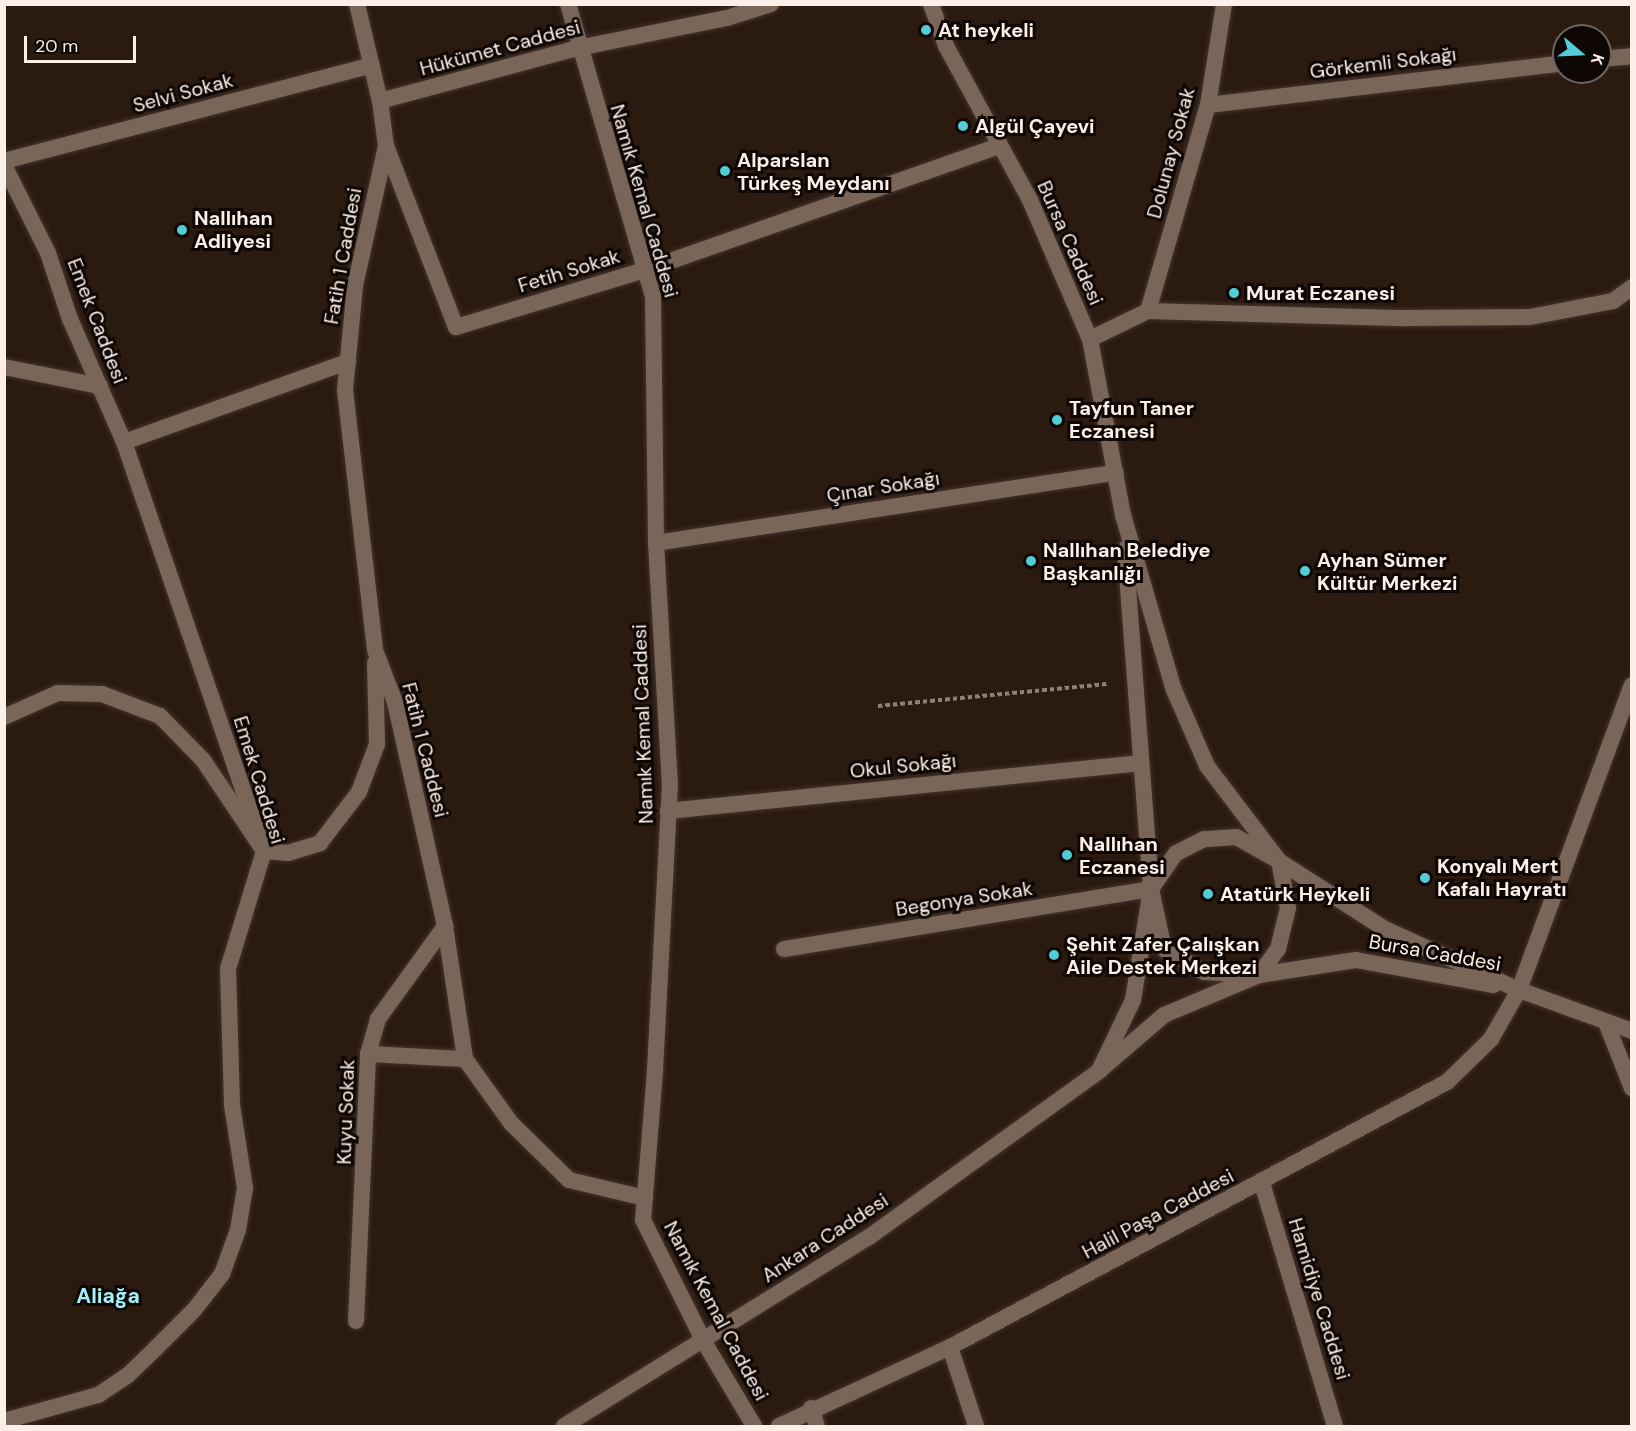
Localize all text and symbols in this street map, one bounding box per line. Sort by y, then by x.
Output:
street label: Hükümet Caddesi [417,15,583,81]
place label: At heykeli [938,18,1034,42]
marker: At heykeli [919,23,933,37]
scale bar [27,24,140,62]
north arrow [1552,24,1612,84]
text: 20 m [35,34,78,58]
street label: Görkemli Sokağı [1308,42,1458,84]
text: K [1586,51,1609,68]
street label: Selvi Sokak [130,68,236,118]
street label: Dolunay Sokak [1142,85,1200,221]
street label: Namık Kemal Caddesi [605,102,683,300]
place label: Algül Çayevi [975,114,1095,138]
marker: Algül Çayevi [956,119,970,133]
place label: Alparslan Türkeş Meydanı [737,148,890,195]
marker: Alparslan Türkeş Meydanı [718,164,732,178]
street label: Bursa Caddesi [1032,177,1108,309]
street label: Fatih 1 Caddesi [319,186,367,326]
place label: Nallıhan Adliyesi [194,207,273,254]
marker: Nallıhan Adliyesi [175,223,189,237]
street label: Fetih Sokak [515,244,623,298]
street label: Emek Caddesi [62,255,132,387]
place label: Murat Eczanesi [1246,281,1395,305]
marker: Murat Eczanesi [1227,286,1241,300]
place label: Tayfun Taner Eczanesi [1069,396,1194,443]
marker: Tayfun Taner Eczanesi [1050,413,1064,427]
street label: Çınar Sokağı [825,466,941,508]
place label: Nallıhan Belediye Başkanlığı [1043,538,1210,585]
place label: Ayhan Sümer Kültür Merkezi [1317,548,1457,595]
marker: Nallıhan Belediye Başkanlığı [1024,554,1038,568]
marker: Ayhan Sümer Kültür Merkezi [1298,564,1312,578]
street label: Namık Kemal Caddesi [628,624,658,824]
street label: Fatih 1 Caddesi [397,680,453,820]
street label: Emek Caddesi [228,713,290,847]
street label: Okul Sokağı [849,748,957,784]
place label: Nallıhan Eczanesi [1079,832,1165,879]
marker: Nallıhan Eczanesi [1060,848,1074,862]
place label: Konyalı Mert Kafalı Hayratı [1437,855,1567,902]
marker: Konyalı Mert Kafalı Hayratı [1418,871,1432,885]
street label: Begonya Sokak [894,876,1034,922]
place label: Atatürk Heykeli [1220,882,1370,906]
marker: Atatürk Heykeli [1201,887,1215,901]
street label: Bursa Caddesi [1367,930,1503,976]
place label: Şehit Zafer Çalışkan Aile Destek Merkezi [1066,932,1260,979]
marker: Şehit Zafer Çalışkan Aile Destek Merkezi [1047,948,1061,962]
street label: Kuyu Sokak [332,1059,360,1165]
street label: Halil Paşa Caddesi [1078,1164,1238,1264]
street label: Ankara Caddesi [757,1188,893,1288]
street label: Hamidiye Caddesi [1283,1215,1355,1383]
street label: Namık Kemal Caddesi [659,1217,773,1405]
district label: Aliağa [76,1283,140,1309]

